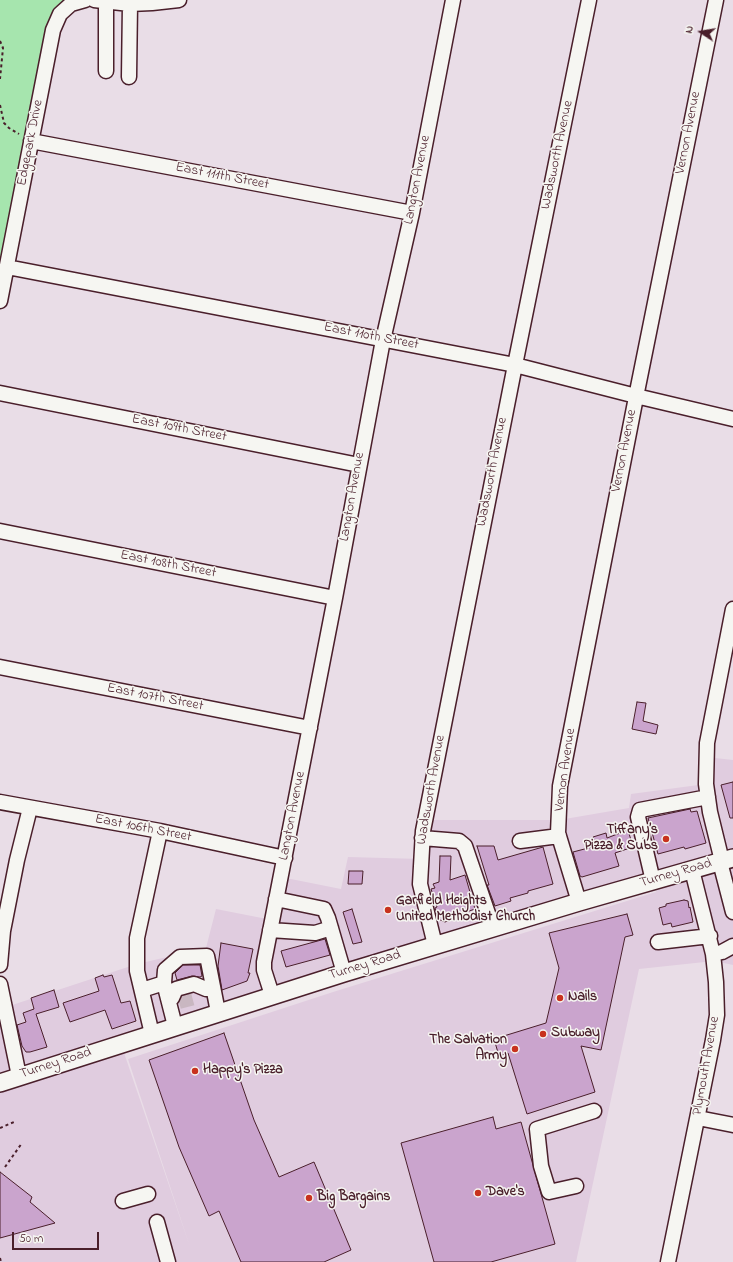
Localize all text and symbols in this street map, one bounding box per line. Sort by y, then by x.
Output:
north arrow [681,12,721,52]
text: N [681,24,698,35]
street label: Vernon Avenue [673,90,705,176]
street label: Edgepark Drive [14,99,48,187]
street label: Wadsworth Avenue [538,99,578,211]
street label: Langton Avenue [401,134,435,226]
street label: East 111th Street [174,160,270,194]
street label: East 110th Street [322,320,420,354]
street label: Vernon Avenue [609,408,641,494]
street label: East 109th Street [130,412,228,446]
street label: Wadsworth Avenue [474,416,512,528]
street label: Langton Avenue [337,451,369,543]
street label: East 108th Street [119,547,217,583]
street label: East 107th Street [105,680,205,716]
street label: Vernon Avenue [552,727,580,813]
street label: Wadsworth Avenue [414,734,450,846]
street label: Langton Avenue [276,770,310,862]
street label: East 106th Street [93,811,193,847]
place label: Tiffany’s Pizza & Subs [584,823,658,856]
marker: Tiffany’s Pizza & Subs [661,834,671,844]
street label: Turney Road [638,856,714,892]
place label: Garfield Heights United Methodist Church [396,894,535,926]
marker: Garfield Heights United Methodist Church [383,905,393,915]
street label: Turney Road [327,947,403,985]
place label: Nails [568,990,597,1006]
marker: Nails [555,993,565,1003]
street label: Plymouth Avenue [690,1015,724,1117]
place label: Subway [551,1026,600,1042]
marker: Subway [538,1029,548,1039]
place label: The Salvation Army [429,1033,507,1066]
marker: The Salvation Army [510,1044,520,1054]
street label: Turney Road [18,1045,94,1083]
place label: Happy's Pizza [203,1063,283,1079]
marker: Happy's Pizza [190,1066,200,1076]
place label: Dave's [486,1185,525,1201]
marker: Dave's [473,1188,483,1198]
place label: Big Bargains [317,1190,390,1206]
marker: Big Bargains [304,1193,314,1203]
scale bar [14,1224,101,1250]
text: 50 m [19,1230,43,1248]

